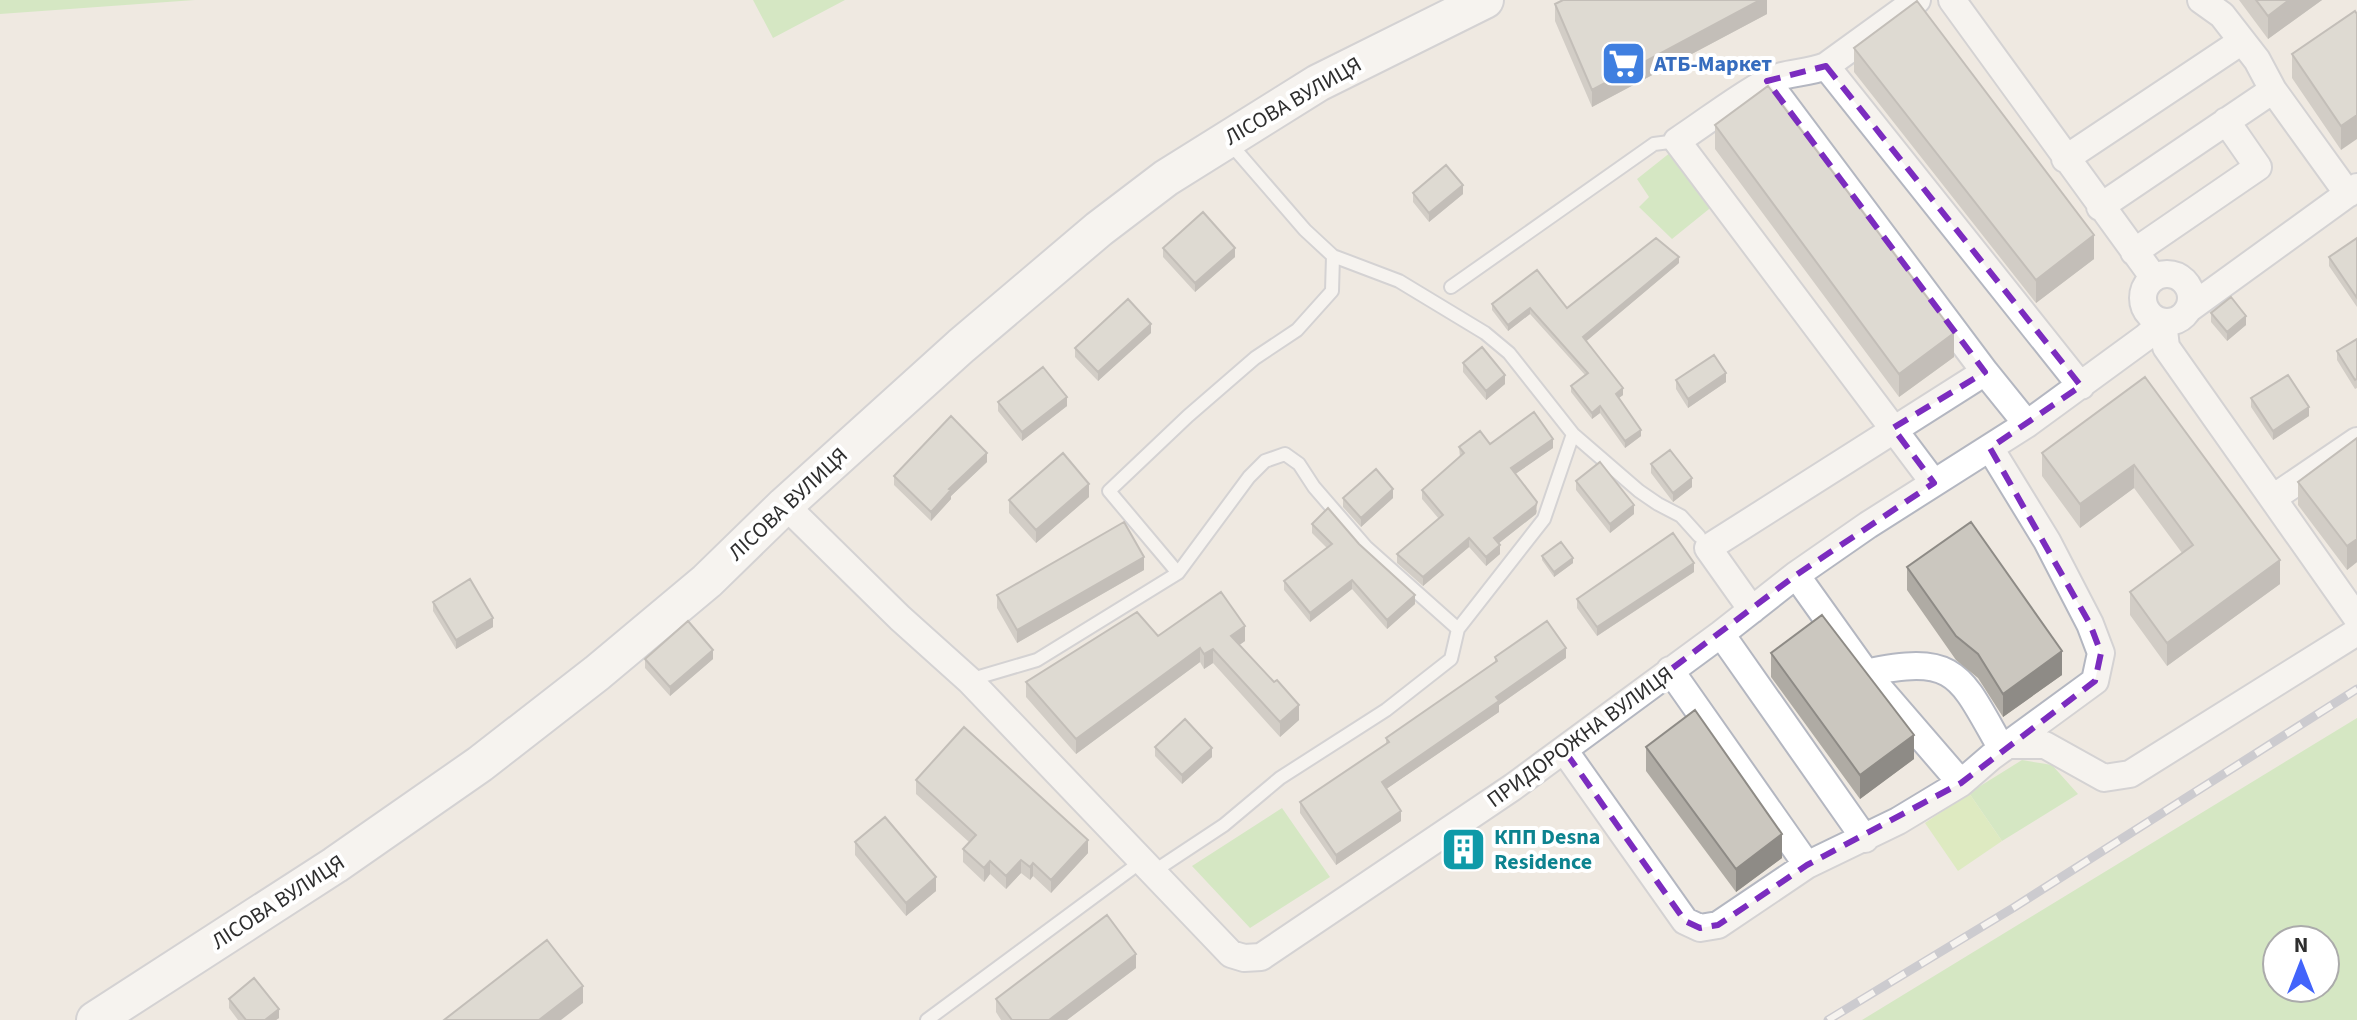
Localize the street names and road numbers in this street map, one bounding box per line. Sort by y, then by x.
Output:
street label: ЛІСОВА ВУЛИЦЯ [1218,49,1368,153]
street label: ЛІСОВА ВУЛИЦЯ [721,440,855,568]
street label: ПРИДОРОЖНА ВУЛИЦЯ [1480,658,1680,816]
street label: ЛІСОВА ВУЛИЦЯ [205,847,351,957]

